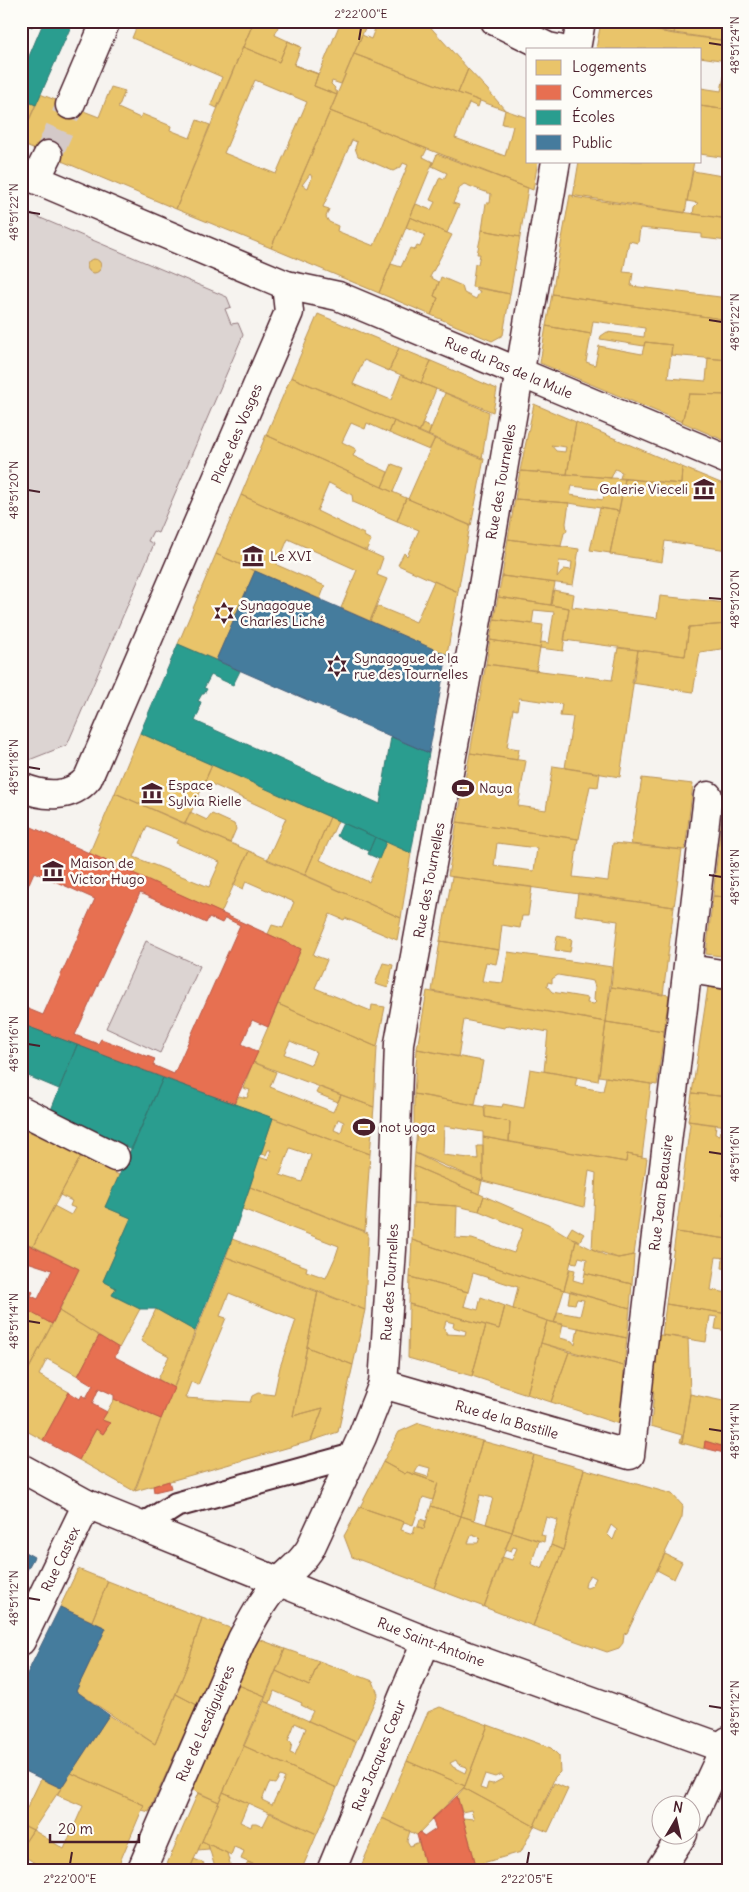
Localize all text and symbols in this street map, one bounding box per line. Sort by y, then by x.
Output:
text: 2°22'00"E [335,6,387,21]
text: 48°51'24"N [727,16,742,74]
legend [526,48,702,162]
text: Logements [572,57,647,76]
text: Commerces [572,83,653,102]
text: Écoles [572,107,615,126]
text: Public [572,133,613,152]
text: 48°51'22"N [6,183,21,241]
text: 48°51'22"N [727,293,742,351]
street label: Rue du Pas de la Mule [442,333,575,403]
street label: Place des Vosges [207,381,266,486]
street label: Rue des Tournelles [482,422,520,541]
text: 48°51'20"N [6,461,21,519]
museum icon: Galerie Vieceli [691,476,717,502]
place label: Galerie Vieceli [599,480,688,498]
museum icon: Le XVI [240,543,266,569]
place label: Le XVI [270,547,312,565]
text: 48°51'20"N [727,570,742,628]
place label: Synagogue Charles Liché [240,596,325,630]
synagogue icon: Synagogue Charles Liché [211,600,237,626]
place label: Synagogue de la rue des Tournelles [354,649,468,683]
synagogue icon: Synagogue de la rue des Tournelles [324,653,350,679]
text: 48°51'18"N [6,739,21,795]
sports icon: Naya [450,775,476,801]
place label: Espace Sylvia Rielle [168,776,242,810]
place label: Naya [479,779,512,797]
museum icon: Espace Sylvia Rielle [139,780,165,806]
street label: Rue des Tournelles [410,821,448,940]
text: 48°51'18"N [727,849,742,905]
place label: Maison de Victor Hugo [70,854,145,888]
museum icon: Maison de Victor Hugo [40,858,66,884]
text: 48°51'16"N [6,1016,21,1072]
sports icon: not yoga [351,1114,377,1140]
place label: not yoga [380,1118,436,1136]
text: 48°51'16"N [727,1126,742,1182]
street label: Rue Jean Beausire [645,1134,677,1252]
street label: Rue des Tournelles [377,1223,402,1341]
text: 48°51'14"N [6,1293,21,1349]
street label: Rue de la Bastille [453,1396,561,1443]
text: 48°51'14"N [727,1403,742,1459]
street label: Rue Castex [37,1523,84,1595]
text: 48°51'12"N [6,1570,21,1626]
street label: Rue Saint-Antoine [375,1613,487,1670]
street label: Rue de Lesdiguières [172,1662,239,1784]
text: 48°51'12"N [727,1680,742,1736]
street label: Rue Jacques Cœur [348,1697,410,1814]
north arrow [652,1794,702,1844]
text: N [672,1798,684,1817]
scale bar [50,1812,139,1844]
text: 20 m [58,1819,93,1838]
text: 2°22'00"E [44,1871,96,1886]
text: 2°22'05"E [501,1871,553,1886]

